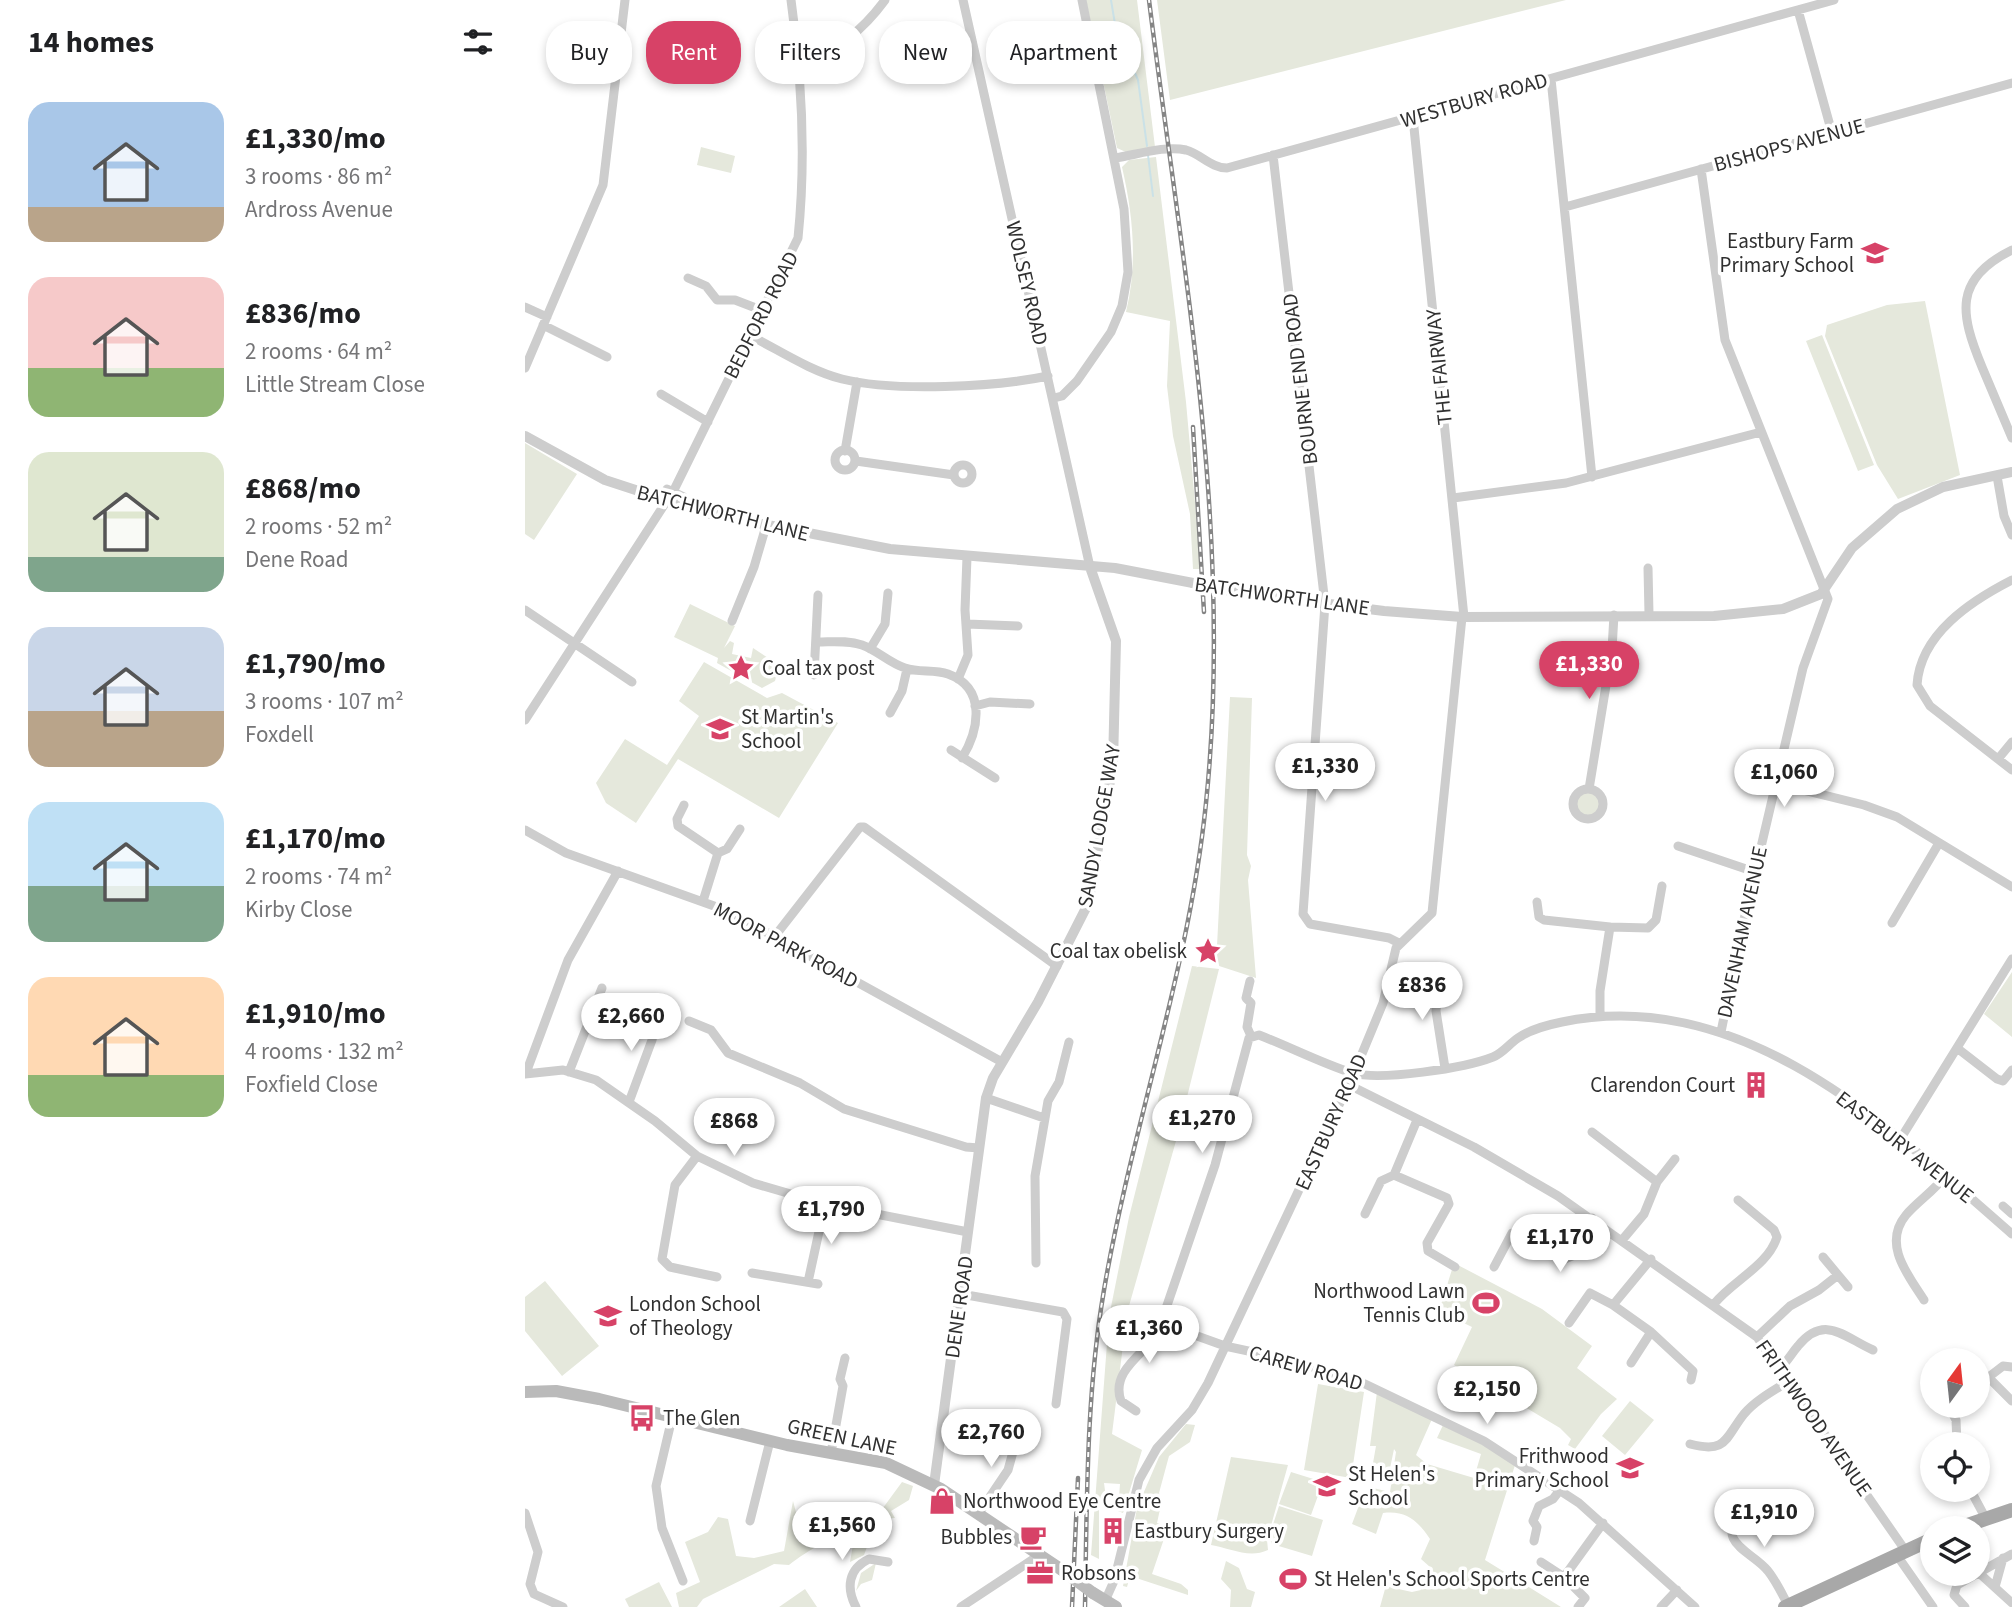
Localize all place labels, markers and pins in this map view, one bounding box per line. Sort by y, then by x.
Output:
place label: Eastbury Farm Primary School [1720,226,1854,280]
school or university icon: Eastbury Farm Primary School [1860,238,1890,268]
pin: £1,330 [1532,642,1646,701]
place icon: Coal tax post [726,653,756,683]
place label: Coal tax post [762,653,875,683]
place label: St Martin's School [741,702,834,756]
school or university icon: St Martin's School [705,714,735,744]
pin: £1,330 [1268,744,1382,803]
pin: £1,060 [1727,750,1841,809]
place label: Coal tax obelisk [1050,936,1188,966]
place icon: Coal tax obelisk [1193,936,1223,966]
pin: £836 [1381,962,1463,1022]
pin: £2,660 [574,993,688,1053]
place label: Clarendon Court [1590,1070,1735,1100]
building icon: Clarendon Court [1741,1070,1771,1100]
pin: £1,270 [1145,1096,1259,1155]
pin: £868 [693,1098,775,1158]
pin: £1,790 [774,1186,888,1246]
pin: £1,170 [1503,1214,1617,1274]
place label: Northwood Lawn Tennis Club [1313,1276,1465,1330]
sports icon: Northwood Lawn Tennis Club [1471,1288,1501,1318]
place label: London School of Theology [629,1289,761,1343]
school or university icon: London School of Theology [593,1301,623,1331]
pin: £1,360 [1092,1306,1206,1365]
pin: £2,150 [1430,1366,1544,1426]
bus stop icon: The Glen [627,1403,657,1433]
place label: The Glen [663,1403,741,1433]
pin: £2,760 [934,1410,1048,1469]
place label: Frithwood Primary School [1475,1441,1609,1495]
school or university icon: Frithwood Primary School [1615,1453,1645,1483]
place label: St Helen's School [1348,1459,1435,1513]
school or university icon: St Helen's School [1312,1471,1342,1501]
shop icon: Northwood Eye Centre [927,1486,957,1516]
place label: Northwood Eye Centre [963,1486,1161,1516]
pin: £1,910 [1707,1490,1821,1549]
pin: £1,560 [785,1502,899,1562]
building icon: Eastbury Surgery [1098,1516,1128,1546]
place label: Eastbury Surgery [1134,1516,1284,1546]
place label: Bubbles [940,1522,1012,1552]
cafe icon: Bubbles [1018,1522,1048,1552]
office icon: Robsons [1025,1558,1055,1588]
place label: Robsons [1061,1558,1136,1588]
sports icon: St Helen's School Sports Centre [1278,1564,1308,1594]
place label: St Helen's School Sports Centre [1314,1564,1590,1594]

